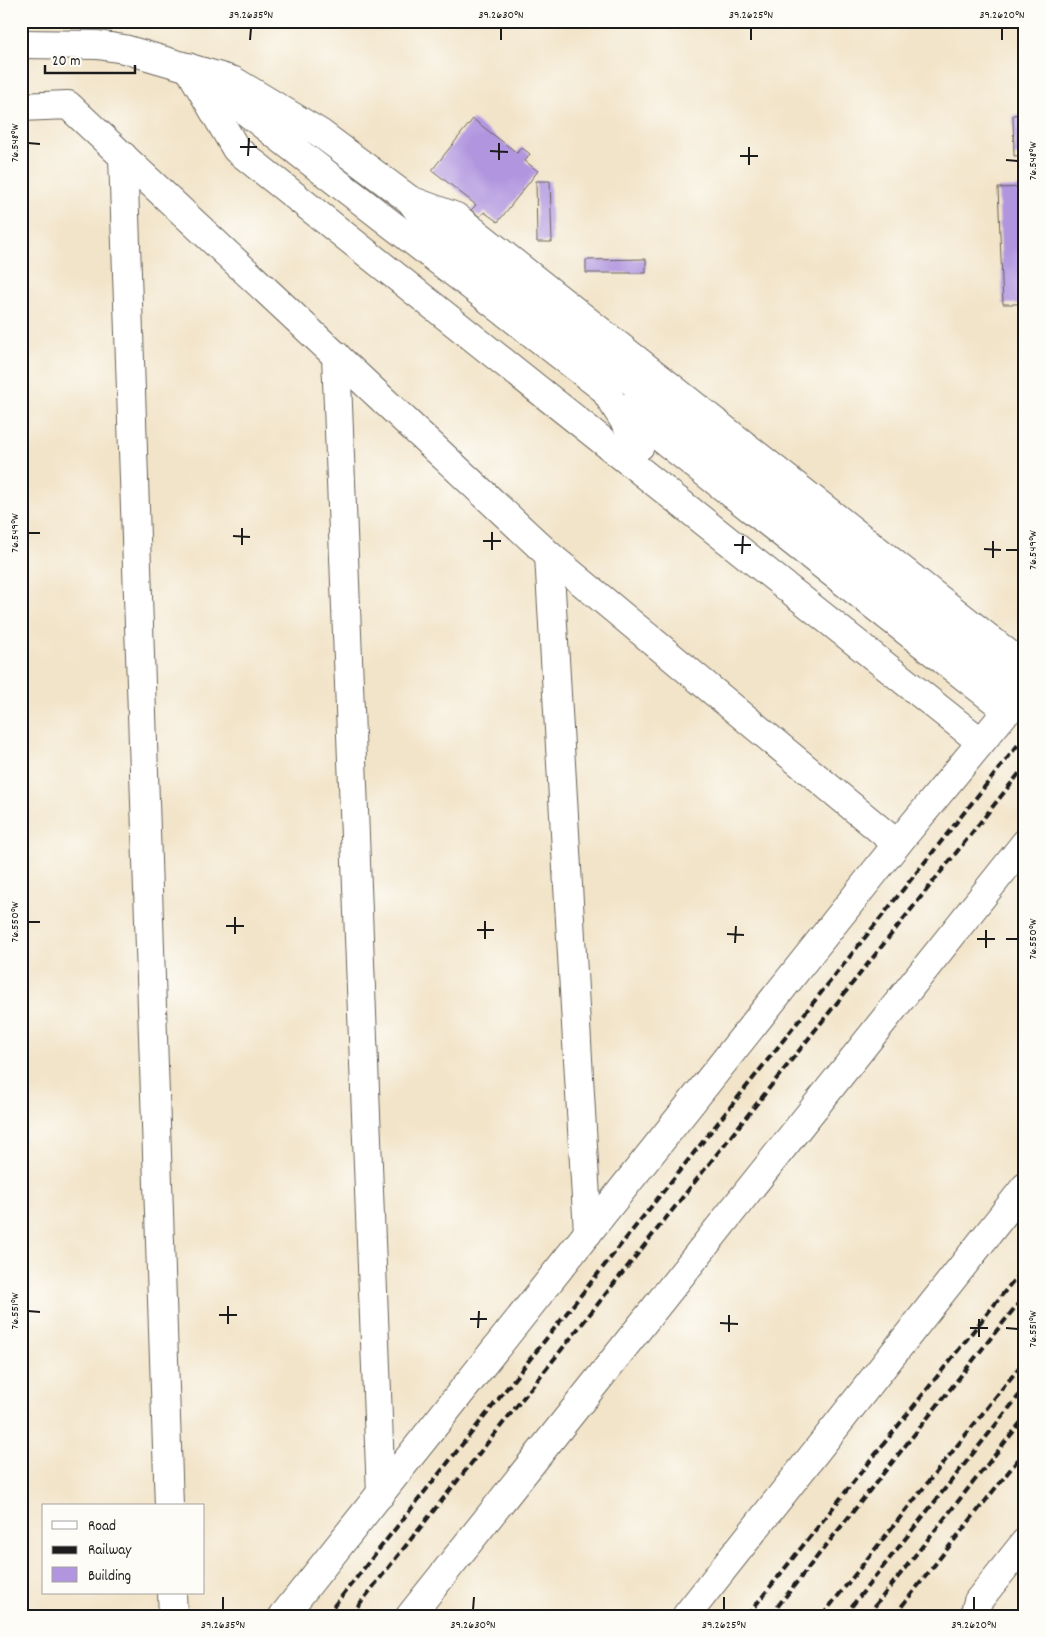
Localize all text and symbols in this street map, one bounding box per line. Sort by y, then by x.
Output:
text: 39.2635°N [229,7,273,24]
text: 39.2630°N [478,7,524,24]
text: 39.2625°N [729,7,773,24]
text: 39.2620°N [979,7,1025,24]
scale bar [45,42,135,74]
text: 20 m [52,51,80,73]
text: 76.548°W [7,124,24,162]
text: 76.548°W [1025,142,1042,180]
text: 76.549°W [7,513,24,553]
text: 76.549°W [1025,530,1042,570]
text: 76.550°W [7,901,24,942]
text: 76.550°W [1025,918,1042,959]
text: 76.551°W [7,1292,24,1329]
text: 76.551°W [1025,1310,1042,1347]
legend [42,1504,205,1594]
text: Road [88,1516,116,1538]
text: Railway [88,1540,132,1562]
text: Building [88,1566,131,1588]
text: 39.2635°N [201,1617,245,1634]
text: 39.2630°N [450,1617,496,1634]
text: 39.2625°N [702,1617,746,1634]
text: 39.2620°N [951,1617,997,1634]

